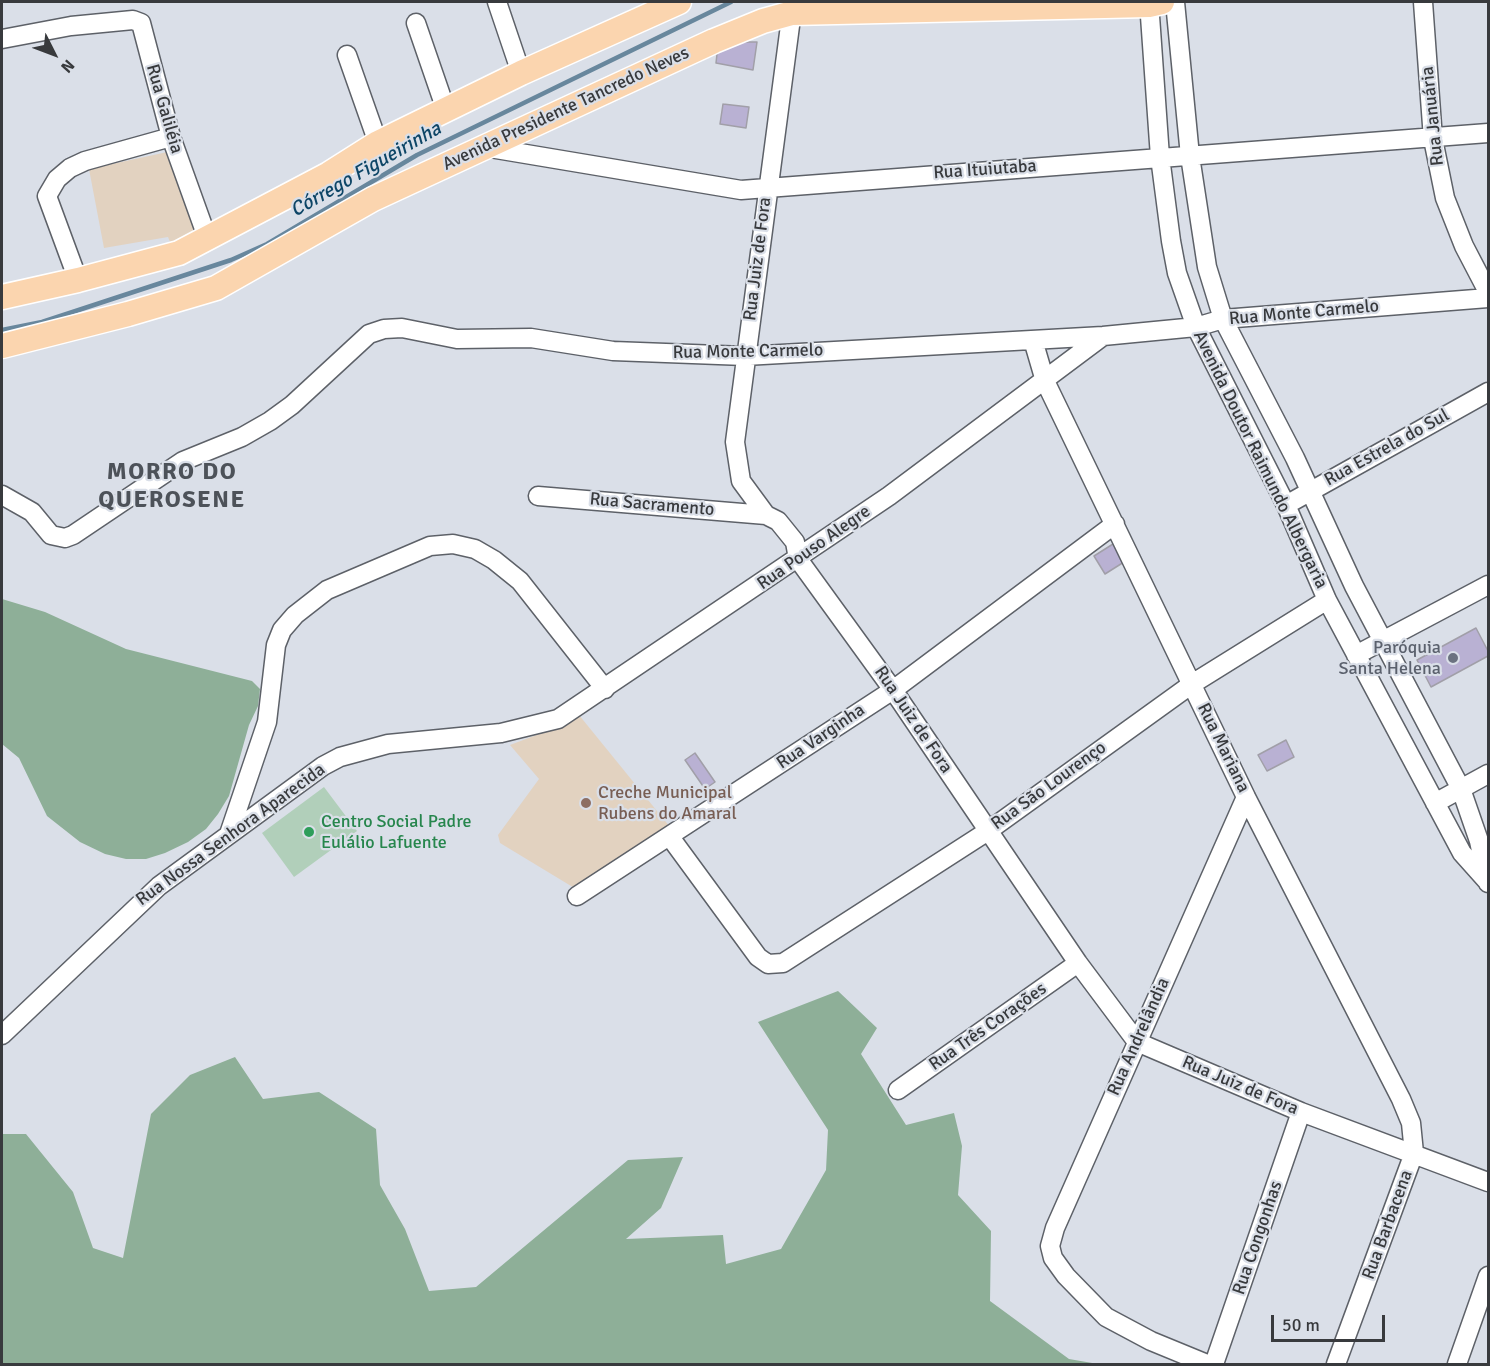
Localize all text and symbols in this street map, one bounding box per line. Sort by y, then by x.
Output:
north arrow [24,24,84,84]
street label: Avenida Presidente Tancredo Neves [439,42,693,176]
text: N [56,55,79,77]
street label: Rua Galiléia [141,62,187,156]
street label: Rua Januária [1417,65,1449,167]
water label: Córrego Figueirinha [286,117,446,223]
street label: Rua Ituiutaba [933,156,1037,184]
street label: Rua Juiz de Fora [740,196,776,322]
street label: Rua Monte Carmelo [1228,296,1380,330]
street label: Avenida Doutor Raimundo Albergaria [1188,328,1332,592]
street label: Rua Monte Carmelo [673,340,823,364]
street label: Rua Estrela do Sul [1321,405,1453,491]
district label: MORRO DO QUEROSENE [98,459,246,515]
street label: Rua Sacramento [589,489,715,521]
street label: Rua Pouso Alegre [753,501,875,595]
place label: Paróquia Santa Helena [1338,637,1441,680]
marker: Paróquia Santa Helena [1446,651,1460,665]
street label: Rua Juiz de Fora [869,662,957,778]
street label: Rua Varginha [773,700,869,774]
street label: Rua Mariana [1192,700,1254,796]
street label: Rua São Lourenço [987,737,1111,835]
street label: Rua Nossa Senhora Aparecida [132,759,330,911]
place label: Creche Municipal Rubens do Amaral [598,782,737,824]
marker: Creche Municipal Rubens do Amaral [579,796,593,810]
place label: Centro Social Padre Eulálio Lafuente [321,811,471,854]
marker: Centro Social Padre Eulálio Lafuente [302,825,316,839]
street label: Rua Andrelândia [1103,975,1175,1099]
street label: Rua Três Corações [925,978,1051,1076]
street label: Rua Juiz de Fora [1179,1052,1301,1120]
street label: Rua Barbacena [1358,1167,1418,1283]
street label: Rua Congonhas [1228,1178,1288,1298]
scale bar [1274,1303,1388,1341]
text: 50 m [1282,1314,1320,1336]

